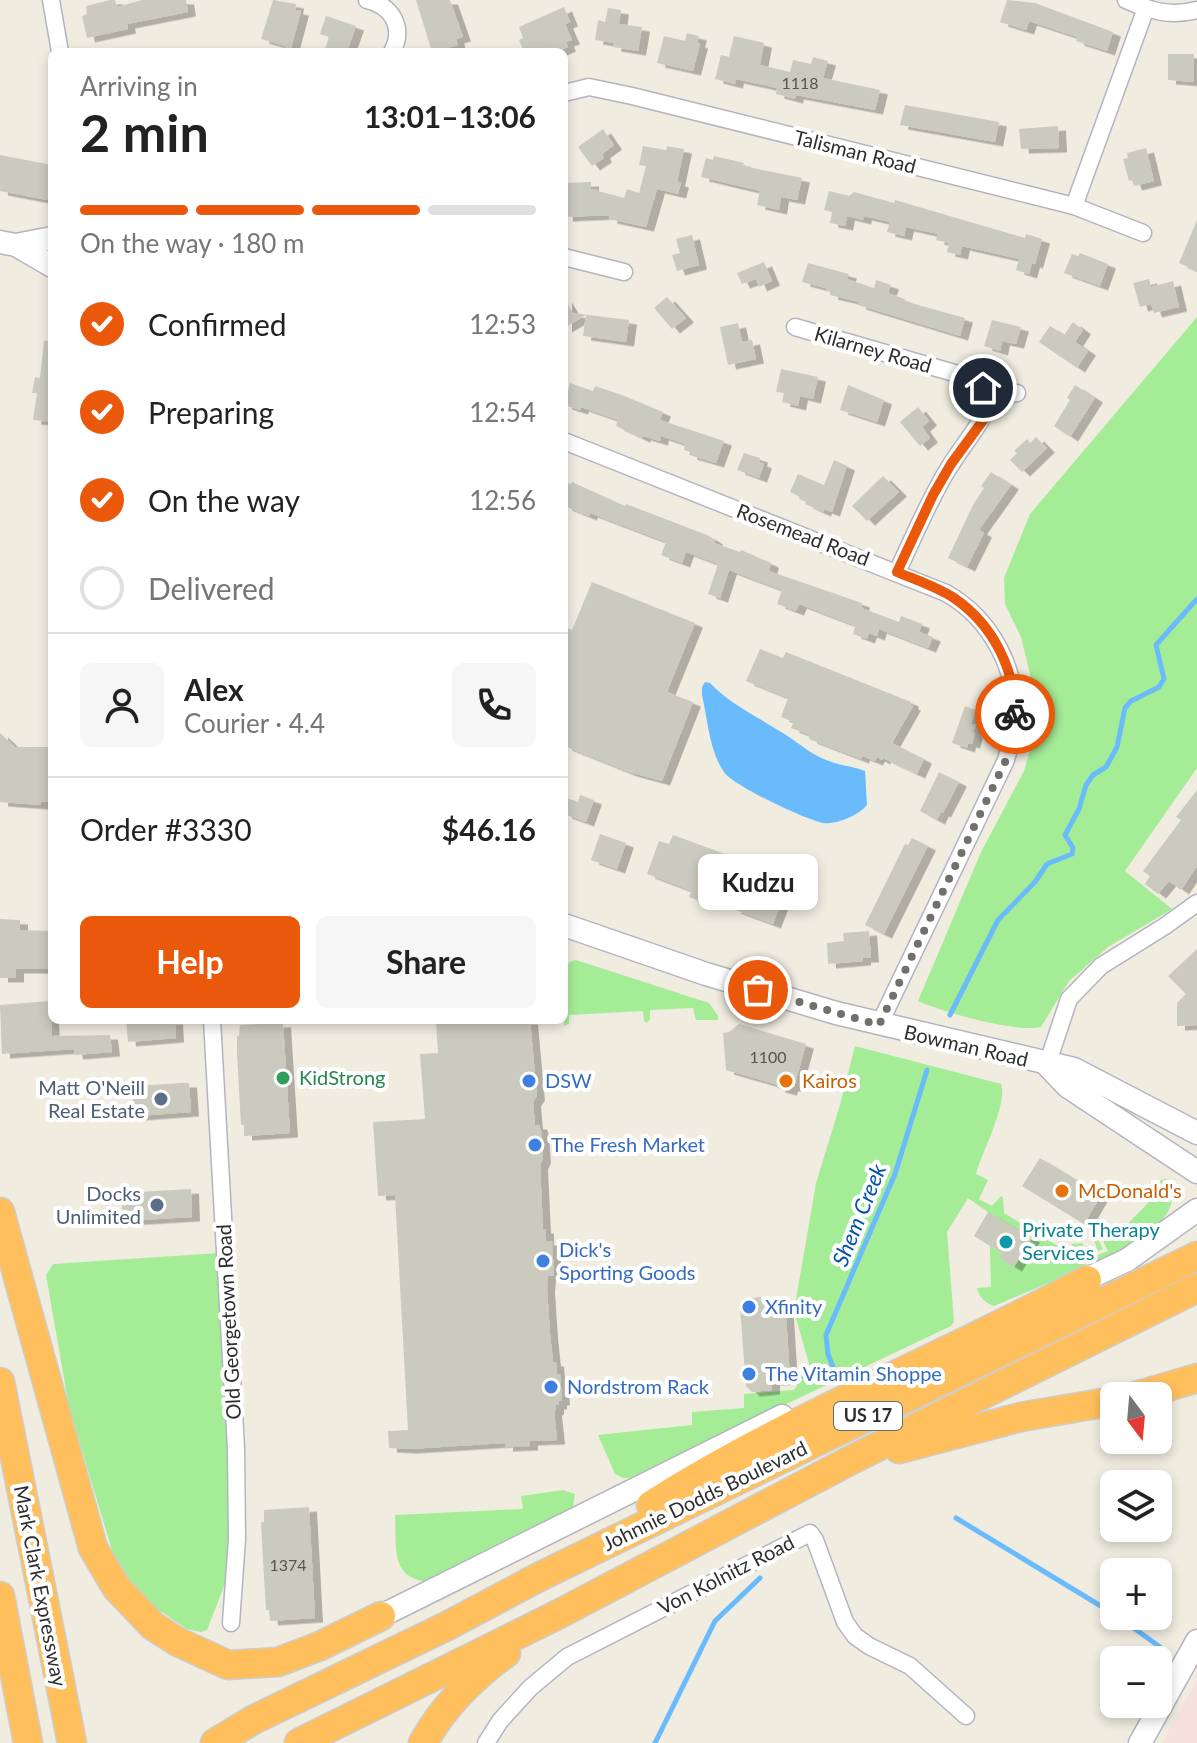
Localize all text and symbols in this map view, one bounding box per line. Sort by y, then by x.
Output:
text: Arriving in [80,70,198,102]
house number: 1118 [781,73,819,92]
text: 13:01–13:06 [364,98,536,134]
text: 2 min [80,101,209,163]
street label: Talisman Road [792,124,919,178]
text: On the way · 180 m [80,227,304,259]
icon: check [80,302,124,346]
text: Confirmed [148,306,287,342]
text: 12:53 [469,308,536,340]
street label: Kilarney Road [812,321,935,377]
pin [949,354,1017,422]
icon: home [961,366,1005,410]
icon: check [80,390,124,434]
text: Preparing [148,394,274,430]
text: 12:54 [469,396,536,428]
icon: check [80,478,124,522]
text: On the way [148,482,300,518]
text: 12:56 [469,484,536,516]
street label: Rosemead Road [734,498,873,570]
text: Delivered [148,570,275,606]
button: person [80,663,164,747]
button: phone [452,663,536,747]
text: Alex [184,671,244,707]
courier [975,674,1055,754]
icon: bike [993,692,1037,736]
text: Courier · 4.4 [184,707,325,739]
text: Order #3330 [80,811,252,847]
text: $46.16 [442,811,536,847]
callout: Kudzu [698,854,818,910]
text: Kudzu [721,866,795,898]
button: Help [80,916,300,1008]
button: Share [316,916,536,1008]
pin [724,956,792,1024]
icon: bag [736,968,780,1012]
street label: Bowman Road [902,1019,1031,1071]
house number: 1100 [749,1047,787,1066]
place label: KidStrong [299,1065,386,1089]
place label: DSW [545,1068,592,1092]
place label: Kairos [802,1068,857,1092]
marker: KidStrong [274,1069,292,1087]
marker: DSW [520,1072,538,1090]
marker: Kairos [777,1072,795,1090]
place label: Matt O'Neill Real Estate [38,1075,145,1122]
marker: Matt O'Neill Real Estate [152,1090,170,1108]
place label: The Fresh Market [551,1132,705,1156]
marker: The Fresh Market [526,1136,544,1154]
water label: Shem Creek [826,1159,891,1270]
place label: McDonald's [1078,1178,1182,1202]
place label: Docks Unlimited [56,1181,141,1228]
marker: McDonald's [1053,1182,1071,1200]
marker: Docks Unlimited [148,1196,166,1214]
place label: Private Therapy Services [1022,1217,1160,1264]
street label: Old Georgetown Road [211,1224,245,1420]
marker: Private Therapy Services [997,1233,1015,1251]
place label: Dick's Sporting Goods [559,1237,696,1284]
marker: Dick's Sporting Goods [534,1252,552,1270]
place label: Xfinity [765,1294,823,1318]
marker: Xfinity [740,1298,758,1316]
place label: The Vitamin Shoppe [765,1361,942,1385]
marker: The Vitamin Shoppe [740,1365,758,1383]
place label: Nordstrom Rack [567,1374,710,1398]
marker: Nordstrom Rack [542,1378,560,1396]
north arrow [1100,1382,1172,1454]
map controls [1100,1382,1172,1718]
road number: US 17 [834,1402,902,1430]
street label: Johnnie Dodds Boulevard [598,1435,811,1555]
button: layers [1100,1470,1172,1542]
street label: Mark Clark Expressway [10,1483,72,1689]
street label: Von Kolnitz Road [653,1529,798,1619]
house number: 1374 [269,1555,307,1574]
button: + [1100,1558,1172,1630]
button: − [1100,1646,1172,1718]

